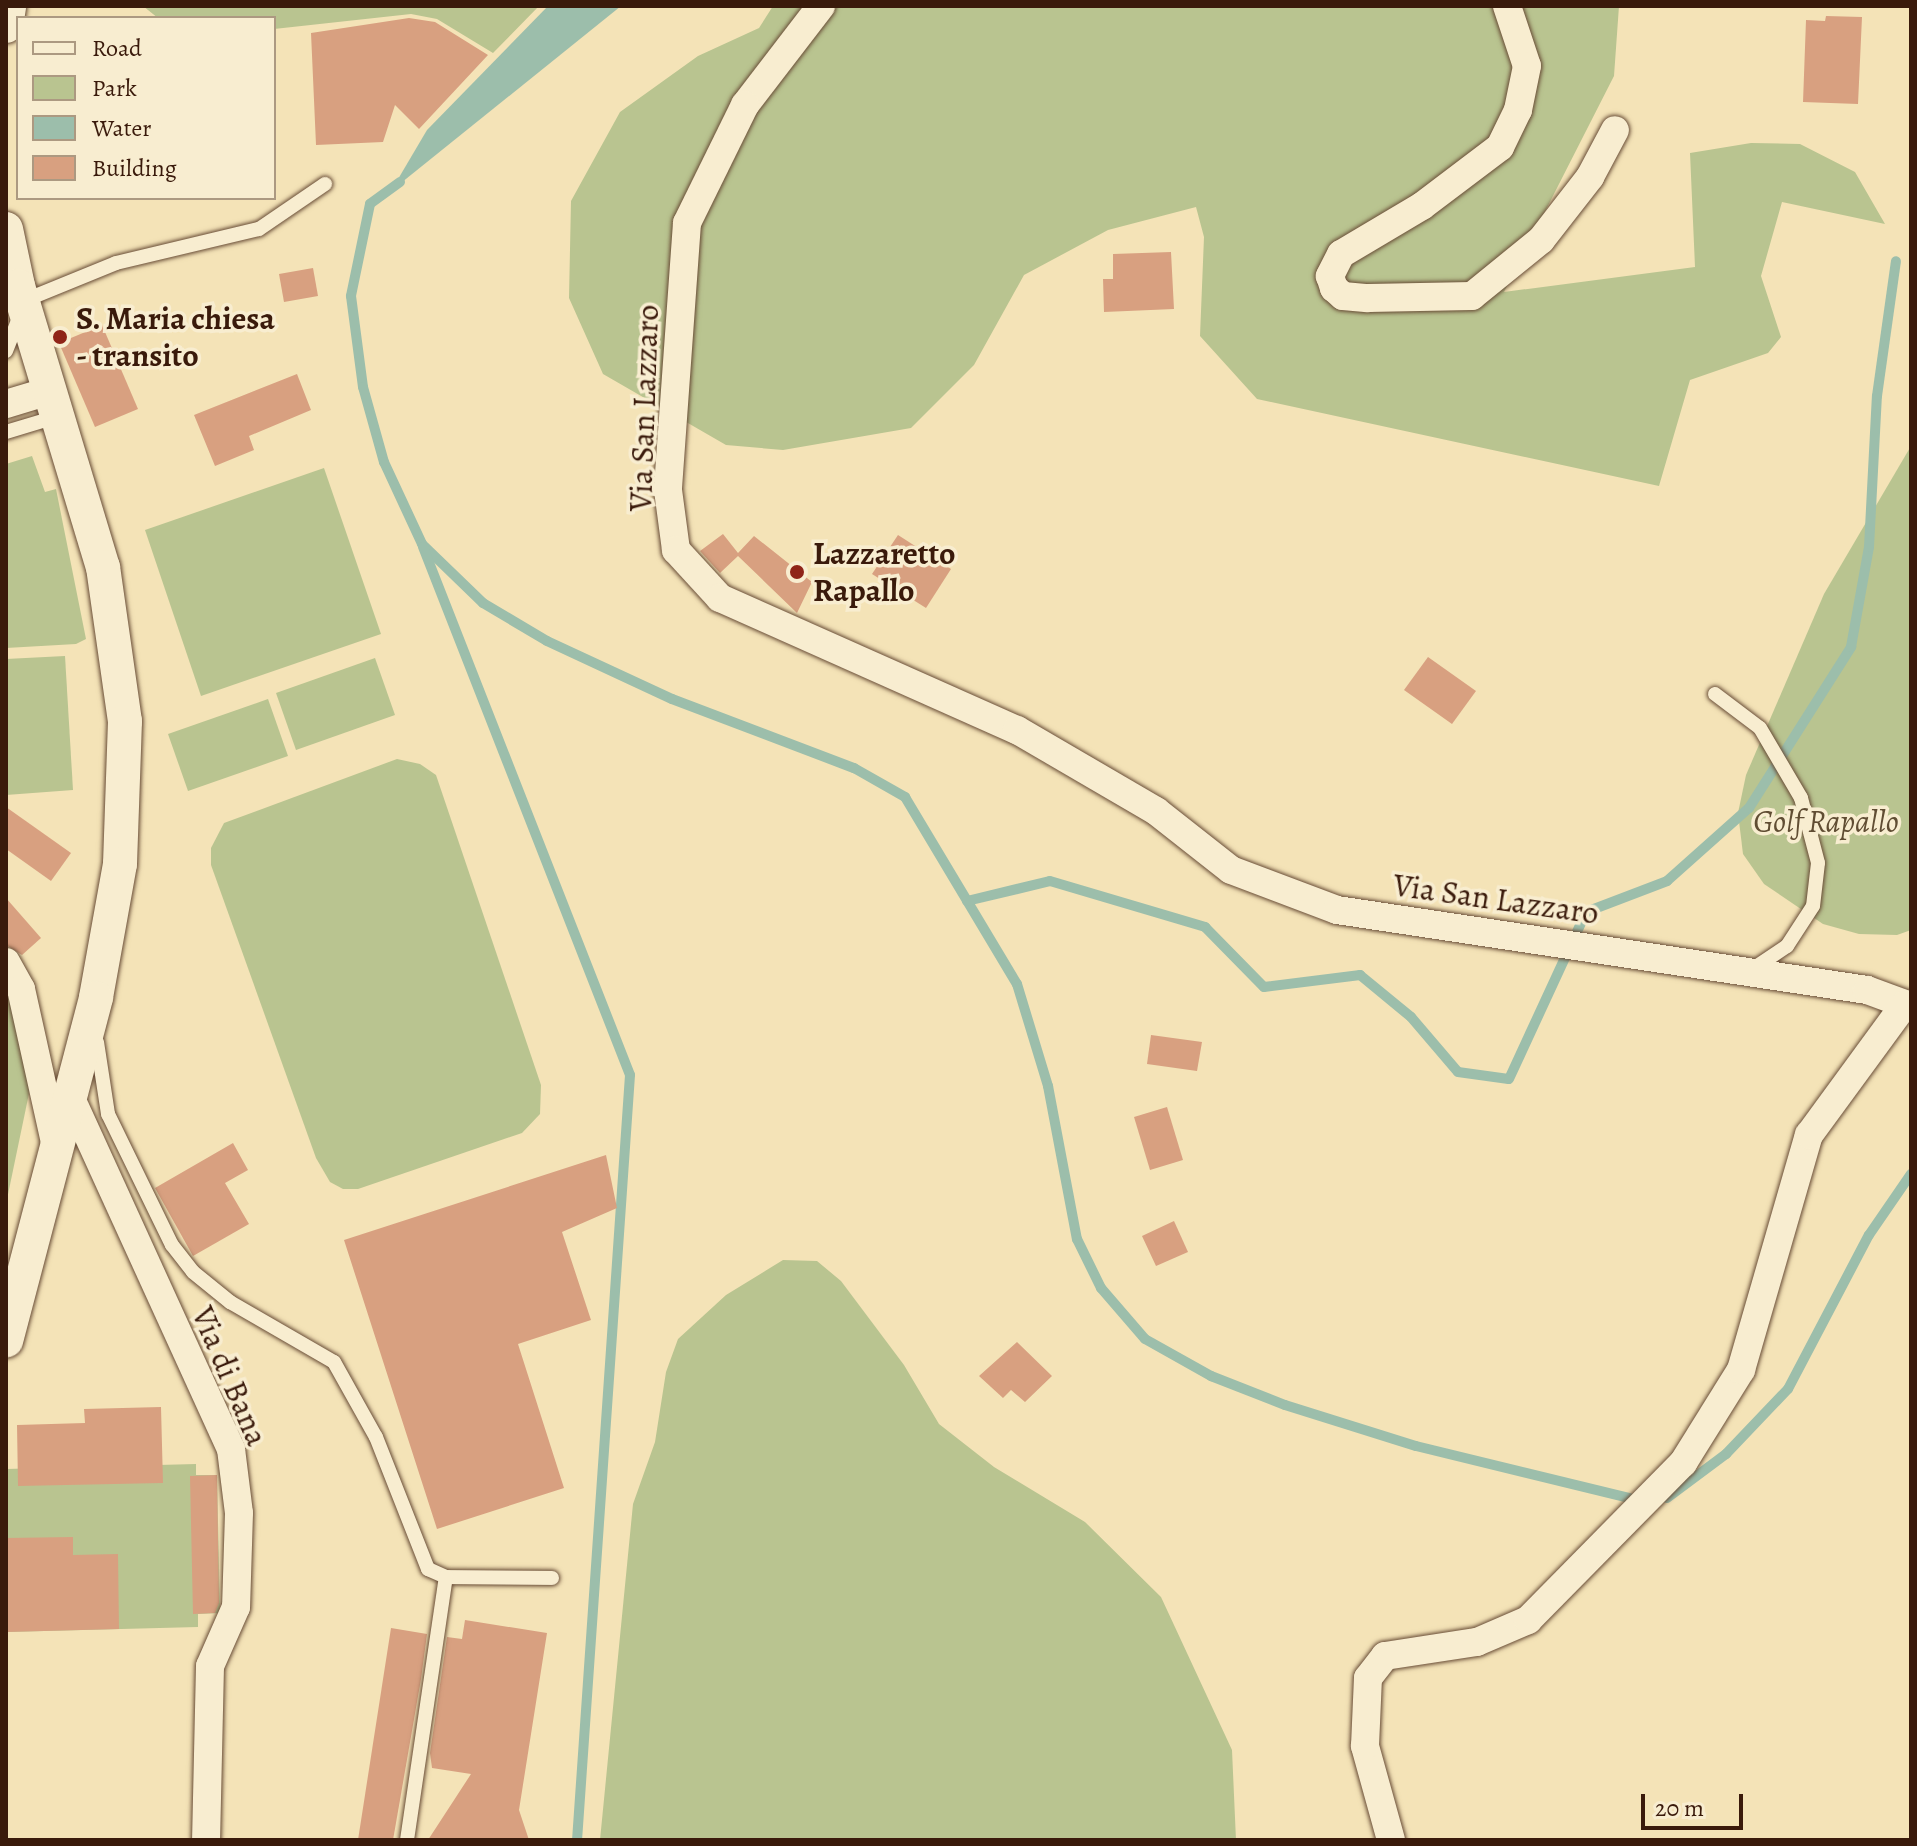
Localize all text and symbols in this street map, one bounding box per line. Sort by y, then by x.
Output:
legend [16,16,276,200]
text: Road [92,32,142,64]
text: Park [92,72,137,104]
text: Water [92,112,152,144]
text: Building [92,152,177,184]
place label: S. Maria chiesa - transito [76,300,276,375]
street label: Via San Lazzaro [621,304,667,512]
marker: S. Maria chiesa - transito [51,328,69,346]
place label: Lazzaretto Rapallo [813,535,956,610]
marker: Lazzaretto Rapallo [788,563,806,581]
park label: Golf Rapallo [1753,802,1899,840]
street label: Via San Lazzaro [1391,866,1601,932]
street label: Via di Bana [184,1301,276,1451]
scale bar [1645,1778,1747,1828]
text: 20 m [1655,1792,1704,1824]

